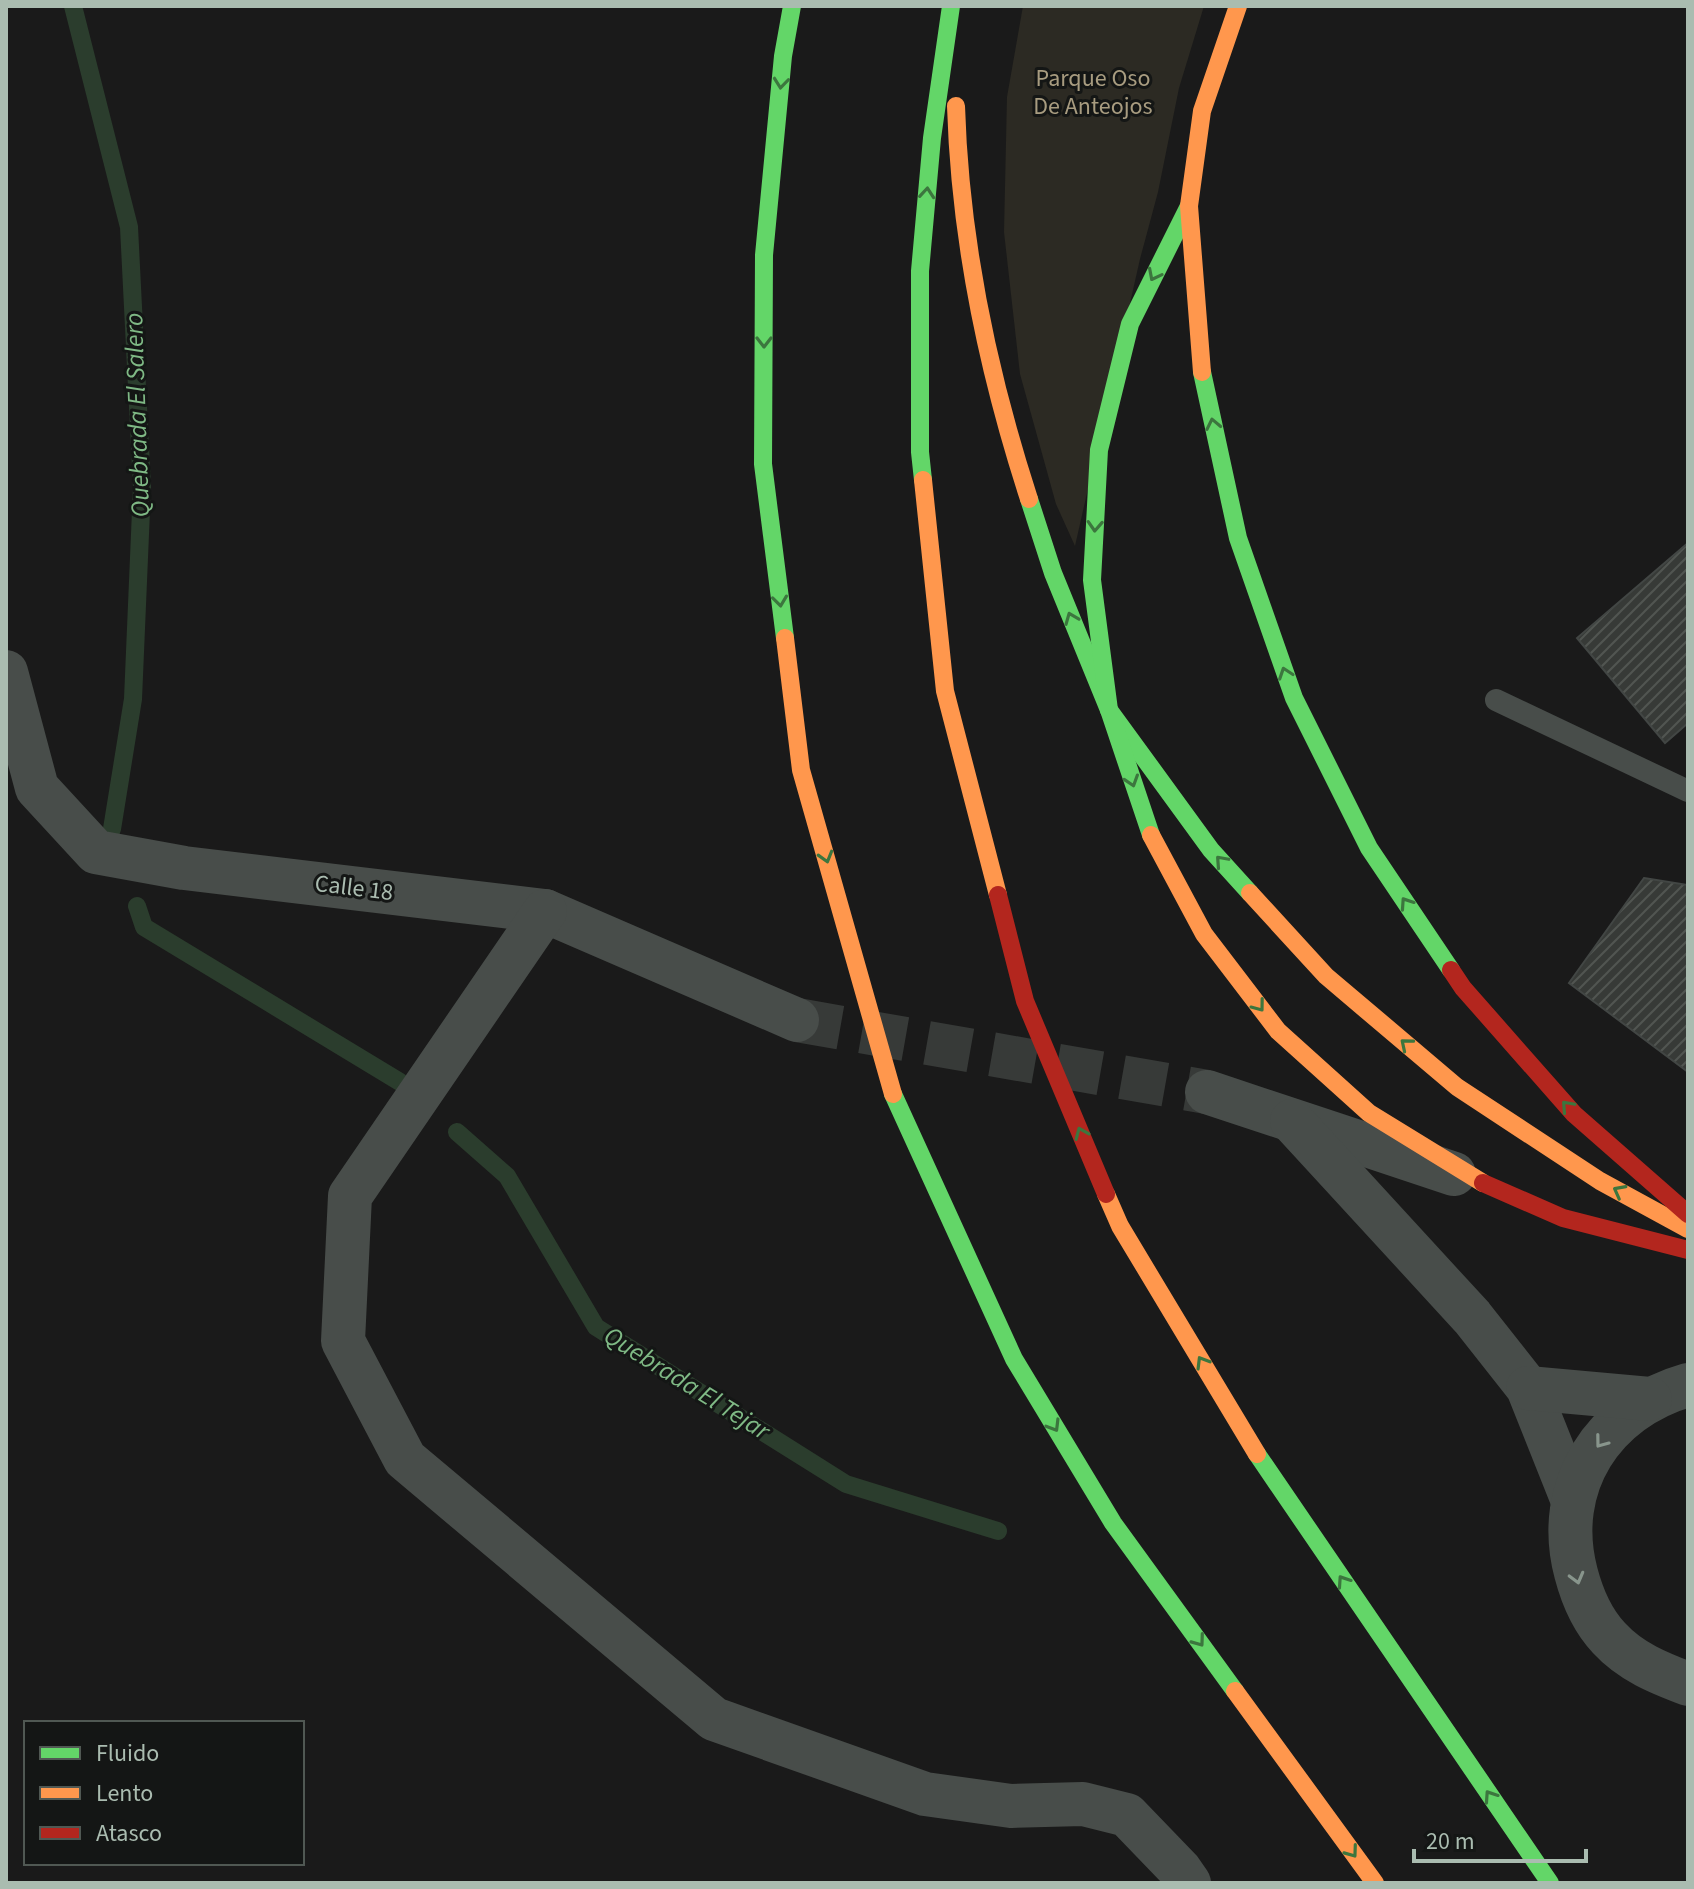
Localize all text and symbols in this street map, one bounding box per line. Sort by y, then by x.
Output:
park label: Parque Oso De Anteojos [1033,61,1153,124]
one-way arrow [772,77,789,90]
one-way arrow [918,186,935,199]
one-way arrow [1149,267,1164,282]
water label: Quebrada El Salero [115,312,159,518]
one-way arrow [755,336,773,349]
one-way arrow [1205,418,1222,431]
one-way arrow [1087,520,1104,533]
one-way arrow [772,595,789,608]
one-way arrow [1065,612,1081,626]
one-way arrow [1279,667,1295,681]
one-way arrow [1123,774,1139,787]
one-way arrow [816,849,833,863]
one-way arrow [1217,856,1231,871]
street label: Calle 18 [313,866,395,910]
one-way arrow [1401,897,1416,911]
one-way arrow [1249,997,1263,1012]
one-way arrow [1401,1039,1415,1054]
one-way arrow [1562,1101,1577,1115]
one-way arrow [1075,1127,1091,1141]
one-way arrow [1613,1186,1628,1201]
water label: Quebrada El Tejar [597,1317,778,1450]
one-way arrow [1197,1356,1212,1371]
one-way arrow [1044,1417,1060,1432]
one-way arrow [1597,1433,1611,1448]
one-way arrow [1568,1570,1585,1584]
one-way arrow [1338,1575,1353,1590]
one-way arrow [1189,1633,1204,1647]
legend [24,1721,304,1865]
text: Fluido [96,1736,159,1771]
text: Lento [96,1776,153,1811]
one-way arrow [1485,1790,1500,1804]
scale bar [1414,1813,1586,1863]
text: Atasco [96,1816,162,1851]
text: 20 m [1426,1824,1475,1859]
one-way arrow [1342,1843,1357,1857]

